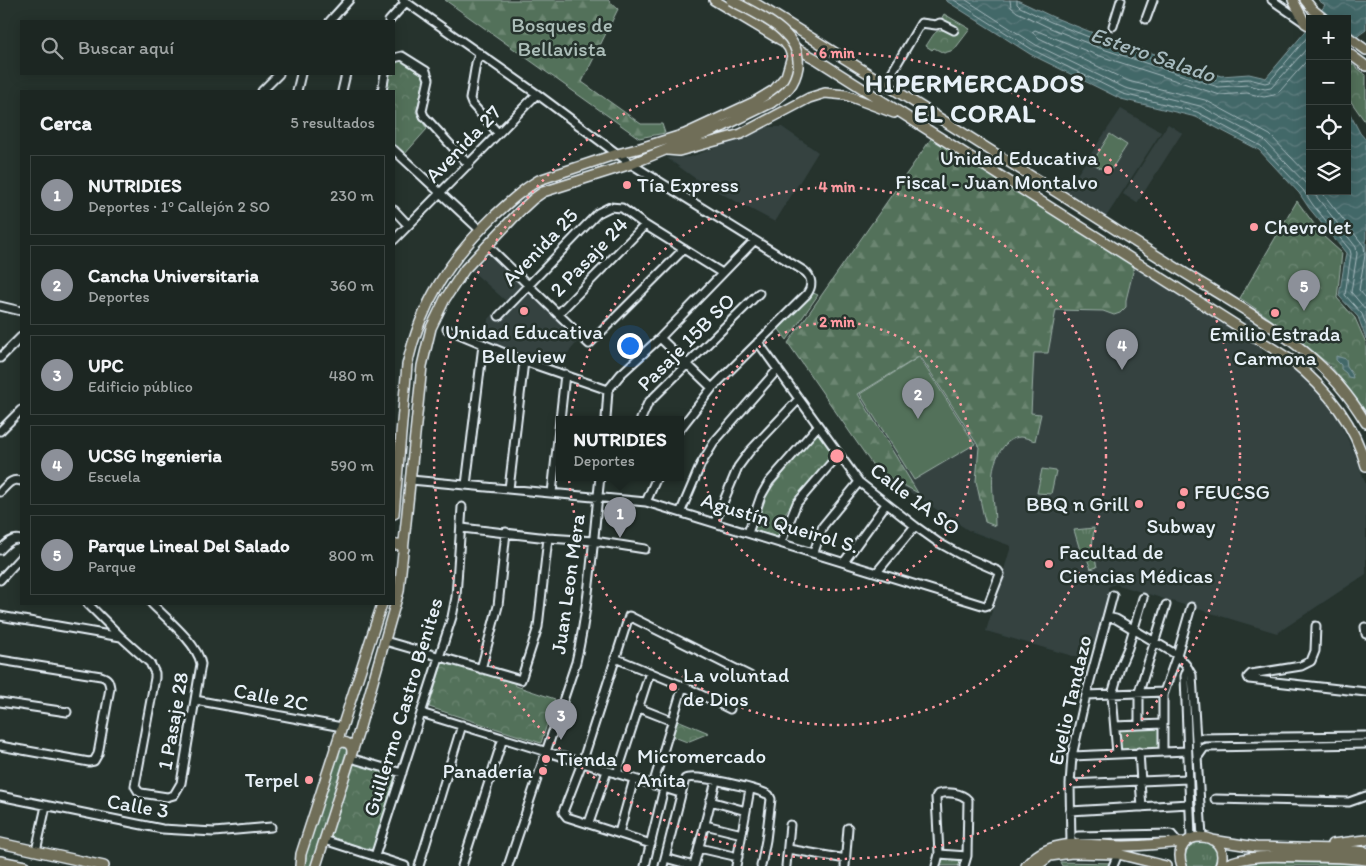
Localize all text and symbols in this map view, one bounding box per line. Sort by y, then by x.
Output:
park label: Bosques de Bellavista [511,12,613,61]
map controls [1306,15,1351,195]
button: + [1306,15,1351,60]
search box [20,20,395,75]
water label: Estero Salado [1087,21,1219,89]
icon: search [38,34,66,62]
text: Buscar aquí [78,36,174,59]
text: 6 min [819,44,856,62]
button: − [1306,60,1351,105]
district label: HIPERMERCADOS EL CORAL [865,67,1085,129]
street label: Avenida 27 [420,100,506,188]
button: locate [1306,105,1351,150]
text: Cerca [40,110,92,135]
text: 5 resultados [290,113,375,132]
place label: Unidad Educativa Fiscal - Juan Montalvo [895,145,1098,194]
button: layers [1306,150,1351,195]
marker: Unidad Educativa Fiscal - Juan Montalvo [1102,164,1114,176]
place label: Tía Express [637,172,739,197]
text: NUTRIDIES [88,174,182,197]
text: 4 min [819,178,856,196]
marker: Tía Express [621,179,633,191]
text: 1 [53,186,61,205]
text: 230 m [330,186,374,205]
text: Deportes · 1º Callejón 2 SO [88,197,270,216]
street label: Avenida 25 [496,203,583,291]
street label: 2 Pasaje 24 [544,211,633,302]
place label: Chevrolet [1264,214,1352,239]
marker: Chevrolet [1248,221,1260,233]
text: Cancha Universitaria [88,264,259,287]
pin: 5 [1288,270,1320,311]
text: 2 [53,276,61,295]
text: 360 m [330,276,374,295]
text: Deportes [88,287,150,306]
street label: Pasaje 15B SO [632,288,740,396]
marker: Unidad Educativa Belleview [518,305,530,317]
marker: Emilio Estrada Carmona [1269,307,1281,319]
text: 2 min [819,313,856,331]
place label: Unidad Educativa Belleview [445,319,603,368]
place label: Emilio Estrada Carmona [1210,321,1340,370]
pin: 4 [1106,329,1138,370]
your location [617,333,643,359]
text: UPC [88,354,124,377]
text: 3 [53,366,61,385]
text: 480 m [329,366,374,385]
text: Edificio público [88,377,193,396]
pin: 2 [902,378,934,419]
popup [556,416,684,481]
text: NUTRIDIES [573,428,667,451]
text: UCSG Ingenieria [88,444,222,467]
centre of rings [828,447,846,465]
text: Deportes [573,451,635,470]
text: 4 [52,456,62,475]
text: 590 m [330,456,374,475]
street label: Calle 1A SO [865,457,965,540]
text: Escuela [88,467,141,486]
place label: FEUCSG [1194,479,1270,504]
marker: FEUCSG [1178,486,1190,498]
street label: Agustín Queirol S. [698,487,862,558]
place label: BBQ n Grill [1026,491,1129,516]
pin: 1 [604,497,636,538]
marker: BBQ n Grill [1133,498,1145,510]
marker: Subway [1175,499,1187,511]
street label: Juan Leon Mera [545,512,590,656]
place label: Subway [1147,513,1216,538]
text: Parque Lineal Del Salado [88,534,290,557]
place label: Facultad de Ciencias Médicas [1059,539,1213,588]
text: 5 [53,546,61,565]
text: 800 m [328,546,374,565]
text: Parque [88,557,136,576]
marker: Facultad de Ciencias Médicas [1043,558,1055,570]
street label: Guillermo Castro Benites [357,595,448,819]
street label: Evelio Tandazo [1042,633,1097,767]
place label: La voluntad de Dios [683,662,789,711]
street label: 1 Pasaje 28 [152,670,193,772]
street label: Calle 2C [232,677,311,716]
marker: La voluntad de Dios [667,681,679,693]
pin: 3 [545,699,577,740]
place label: Micromercado Anita [637,743,766,792]
place label: Tienda [556,746,617,771]
marker: Tienda [540,753,552,765]
place label: Panadería [443,758,533,783]
marker: Micromercado Anita [621,762,633,774]
marker: Panadería [537,765,549,777]
place label: Terpel [245,767,299,792]
marker: Terpel [303,774,315,786]
street label: Calle 3 [105,788,171,823]

